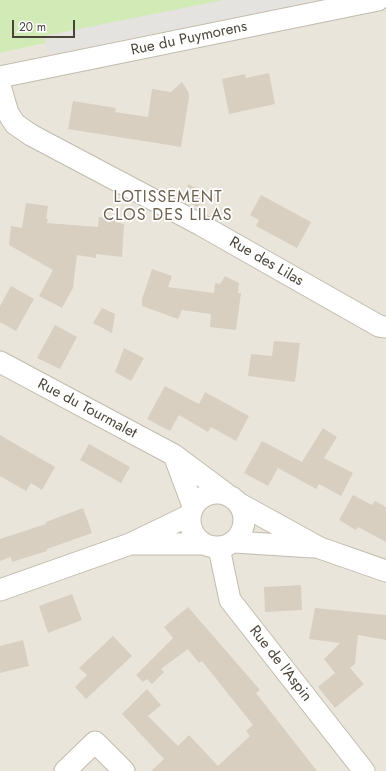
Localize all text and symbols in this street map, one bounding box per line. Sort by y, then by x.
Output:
scale bar [14,12,77,38]
text: 20 m [19,18,46,36]
street label: Rue du Puymorens [129,18,249,60]
district label: LOTISSEMENT CLOS DES LILAS [103,188,233,226]
street label: Rue des Lilas [226,234,306,290]
street label: Rue du Tourmalet [34,375,140,443]
street label: Rue de l'Aspin [245,623,315,705]

